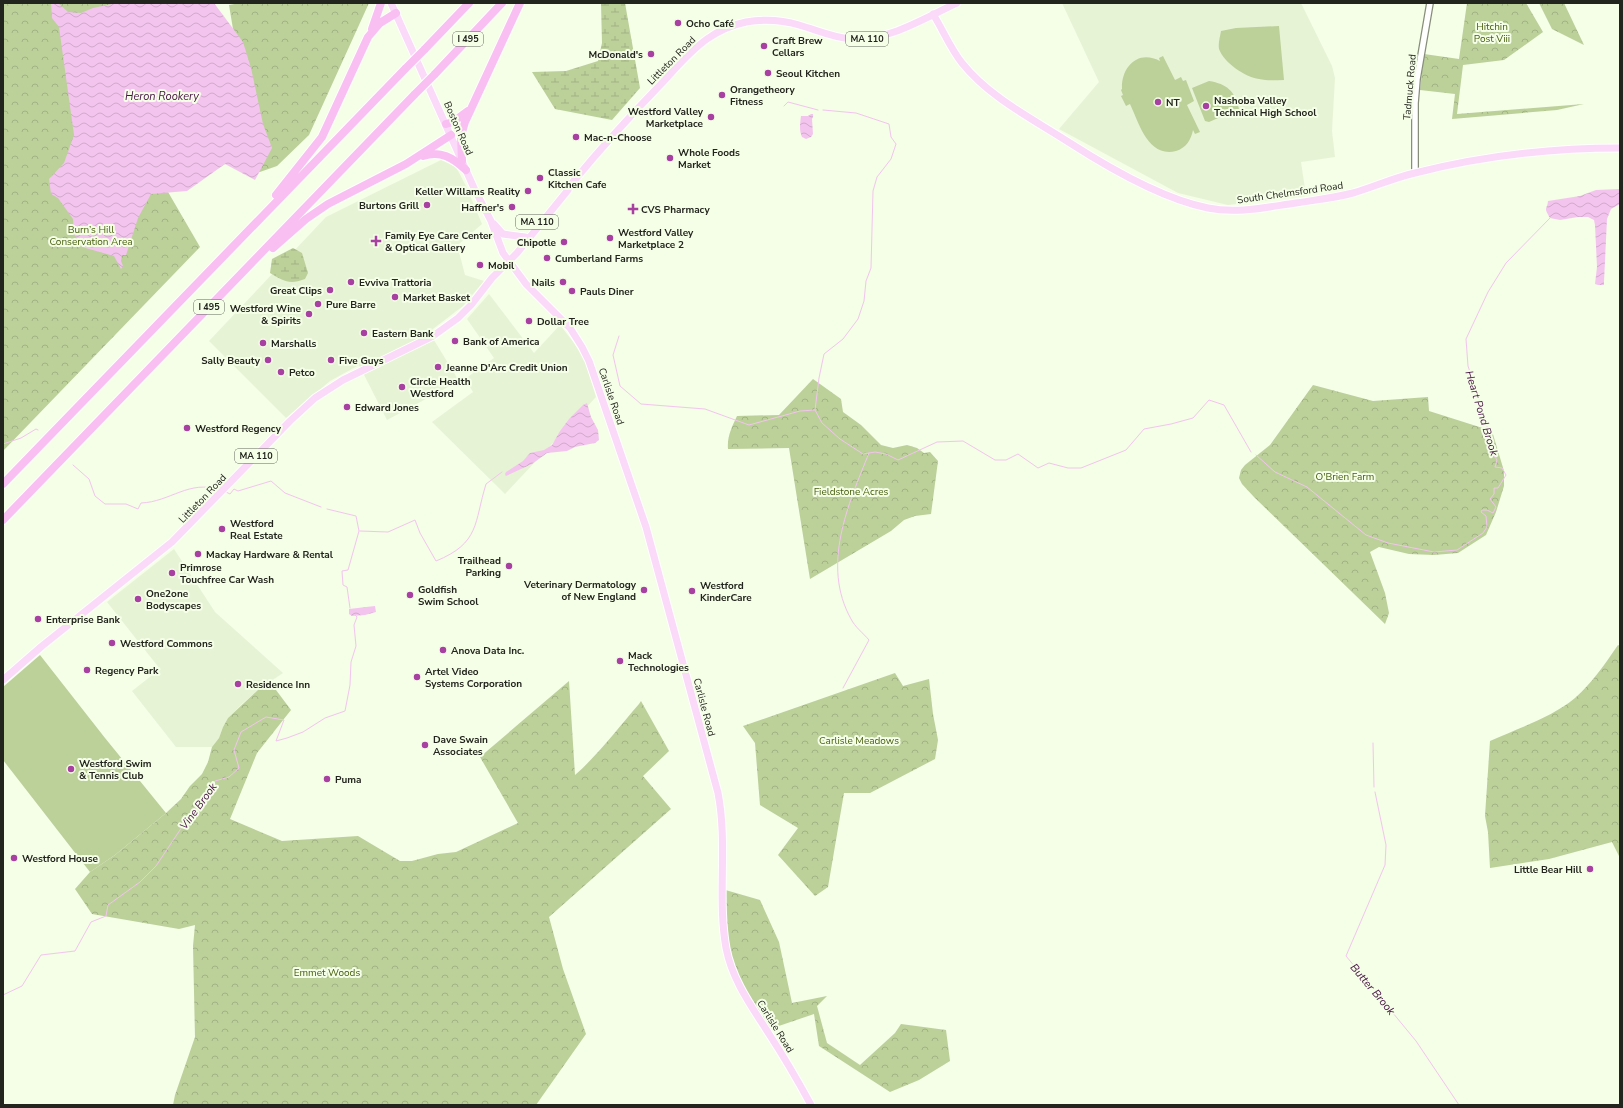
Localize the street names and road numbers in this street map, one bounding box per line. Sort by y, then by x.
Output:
road number: I 495 [453,32,483,46]
road number: MA 110 [846,32,888,46]
street label: Littleton Road [644,33,699,88]
street label: Tadmuck Road [1400,53,1420,121]
street label: Boston Road [440,99,476,158]
street label: South Chelmsford Road [1236,179,1344,207]
road number: MA 110 [516,215,558,229]
road number: I 495 [194,300,224,314]
street label: Carlisle Road [595,366,627,427]
road number: MA 110 [235,449,277,463]
street label: Littleton Road [176,471,230,526]
street label: Carlisle Road [690,677,719,738]
street label: Carlisle Road [753,998,797,1056]

